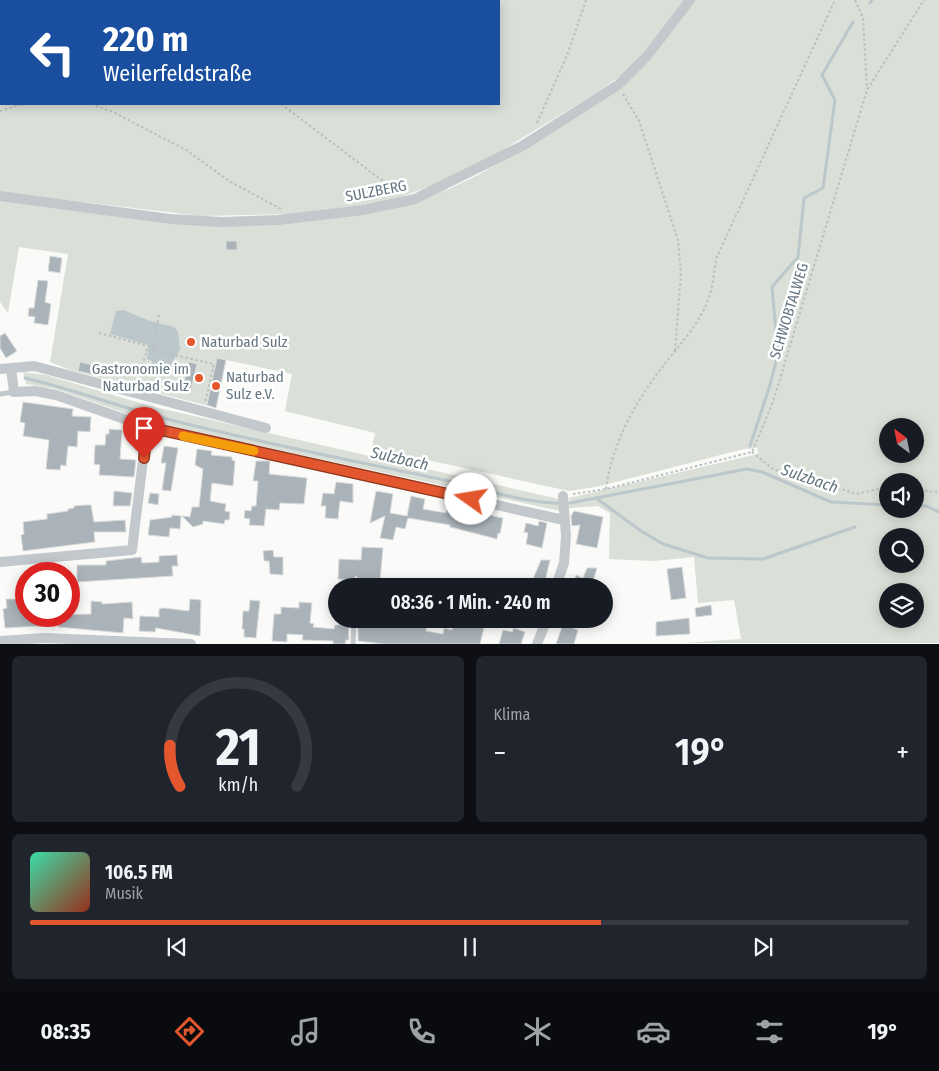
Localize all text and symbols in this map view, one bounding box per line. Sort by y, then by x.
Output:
text: 220 m [103,18,189,60]
icon: left [20,20,85,85]
text: Weilerfeldstraße [103,60,252,87]
street label: SULZBERG [344,176,408,206]
street label: SCHWOBTALWEG [766,261,812,361]
place label: Naturbad Sulz [201,333,288,351]
marker: Naturbad Sulz [185,336,197,348]
place label: Gastronomie im Naturbad Sulz [92,360,189,395]
place label: Naturbad Sulz e.V. [226,368,284,403]
marker: Gastronomie im Naturbad Sulz [193,372,205,384]
marker: Naturbad Sulz e.V. [210,380,222,392]
pin [123,407,165,458]
icon: arrive [130,414,158,442]
north arrow [879,418,924,462]
map controls [879,418,924,628]
water label: Sulzbach [368,442,431,474]
water label: Sulzbach [778,460,841,497]
position arrow [444,472,496,524]
button: sound [879,473,924,518]
button: search [879,528,924,573]
speed limit sign: 30 [15,562,80,627]
button: layers [879,583,924,628]
text: 08:36 · 1 Min. · 240 m [390,591,551,614]
text: Klima [494,705,530,724]
text: 21 [214,716,260,779]
text: 19° [675,729,728,775]
text: − [494,736,506,769]
text: + [896,736,909,769]
text: km/h [218,774,258,796]
text: 106.5 FM [105,861,173,884]
text: Musik [105,884,143,903]
icon: previous [163,933,191,961]
icon: pause [456,933,484,961]
icon: next [749,933,777,961]
icon: directions [172,1014,207,1049]
icon: music [288,1014,323,1049]
icon: phone [404,1014,439,1049]
icon: climate [520,1014,555,1049]
icon: car [636,1014,671,1049]
icon: filters [752,1014,787,1049]
text: 08:35 [40,1018,91,1045]
text: 19° [868,1018,898,1045]

